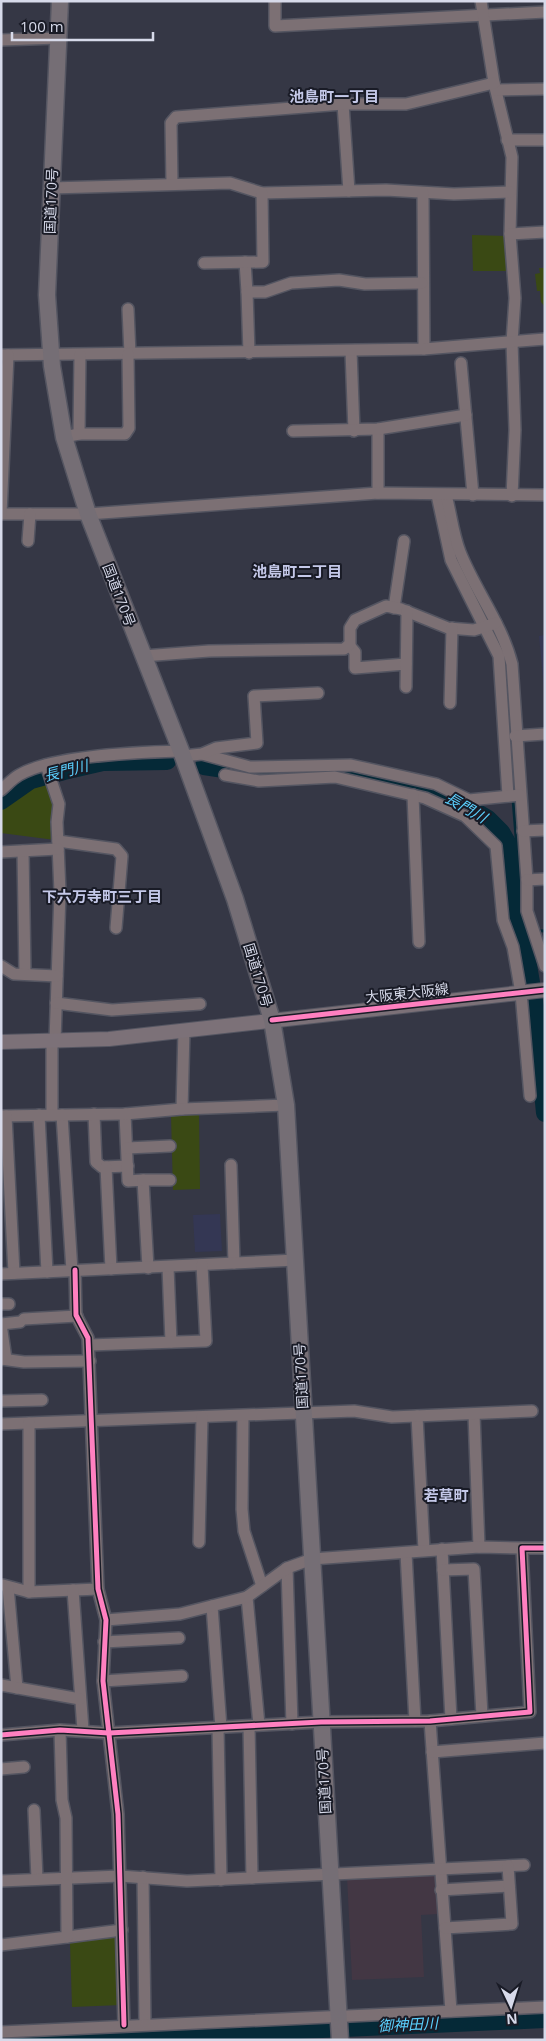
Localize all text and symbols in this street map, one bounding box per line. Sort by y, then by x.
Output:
scale bar [12,10,154,42]
text: 100 m [20,16,64,36]
district label: 池島町一丁目 [289,86,379,106]
street label: 国道170号 [40,168,61,234]
street label: 国道170号 [99,561,140,629]
district label: 池島町二丁目 [252,561,342,581]
water label: 長門川 [41,754,92,785]
water label: 長門川 [442,787,493,828]
district label: 下六万寺町三丁目 [42,886,162,906]
street label: 国道170号 [240,941,277,1009]
street label: 大阪東大阪線 [364,979,450,1006]
street label: 国道170号 [289,1343,312,1409]
district label: 若草町 [423,1485,469,1505]
street label: 国道170号 [312,1748,335,1814]
north arrow [486,1981,536,2031]
text: N [506,2010,518,2029]
water label: 御神田川 [377,2012,440,2036]

